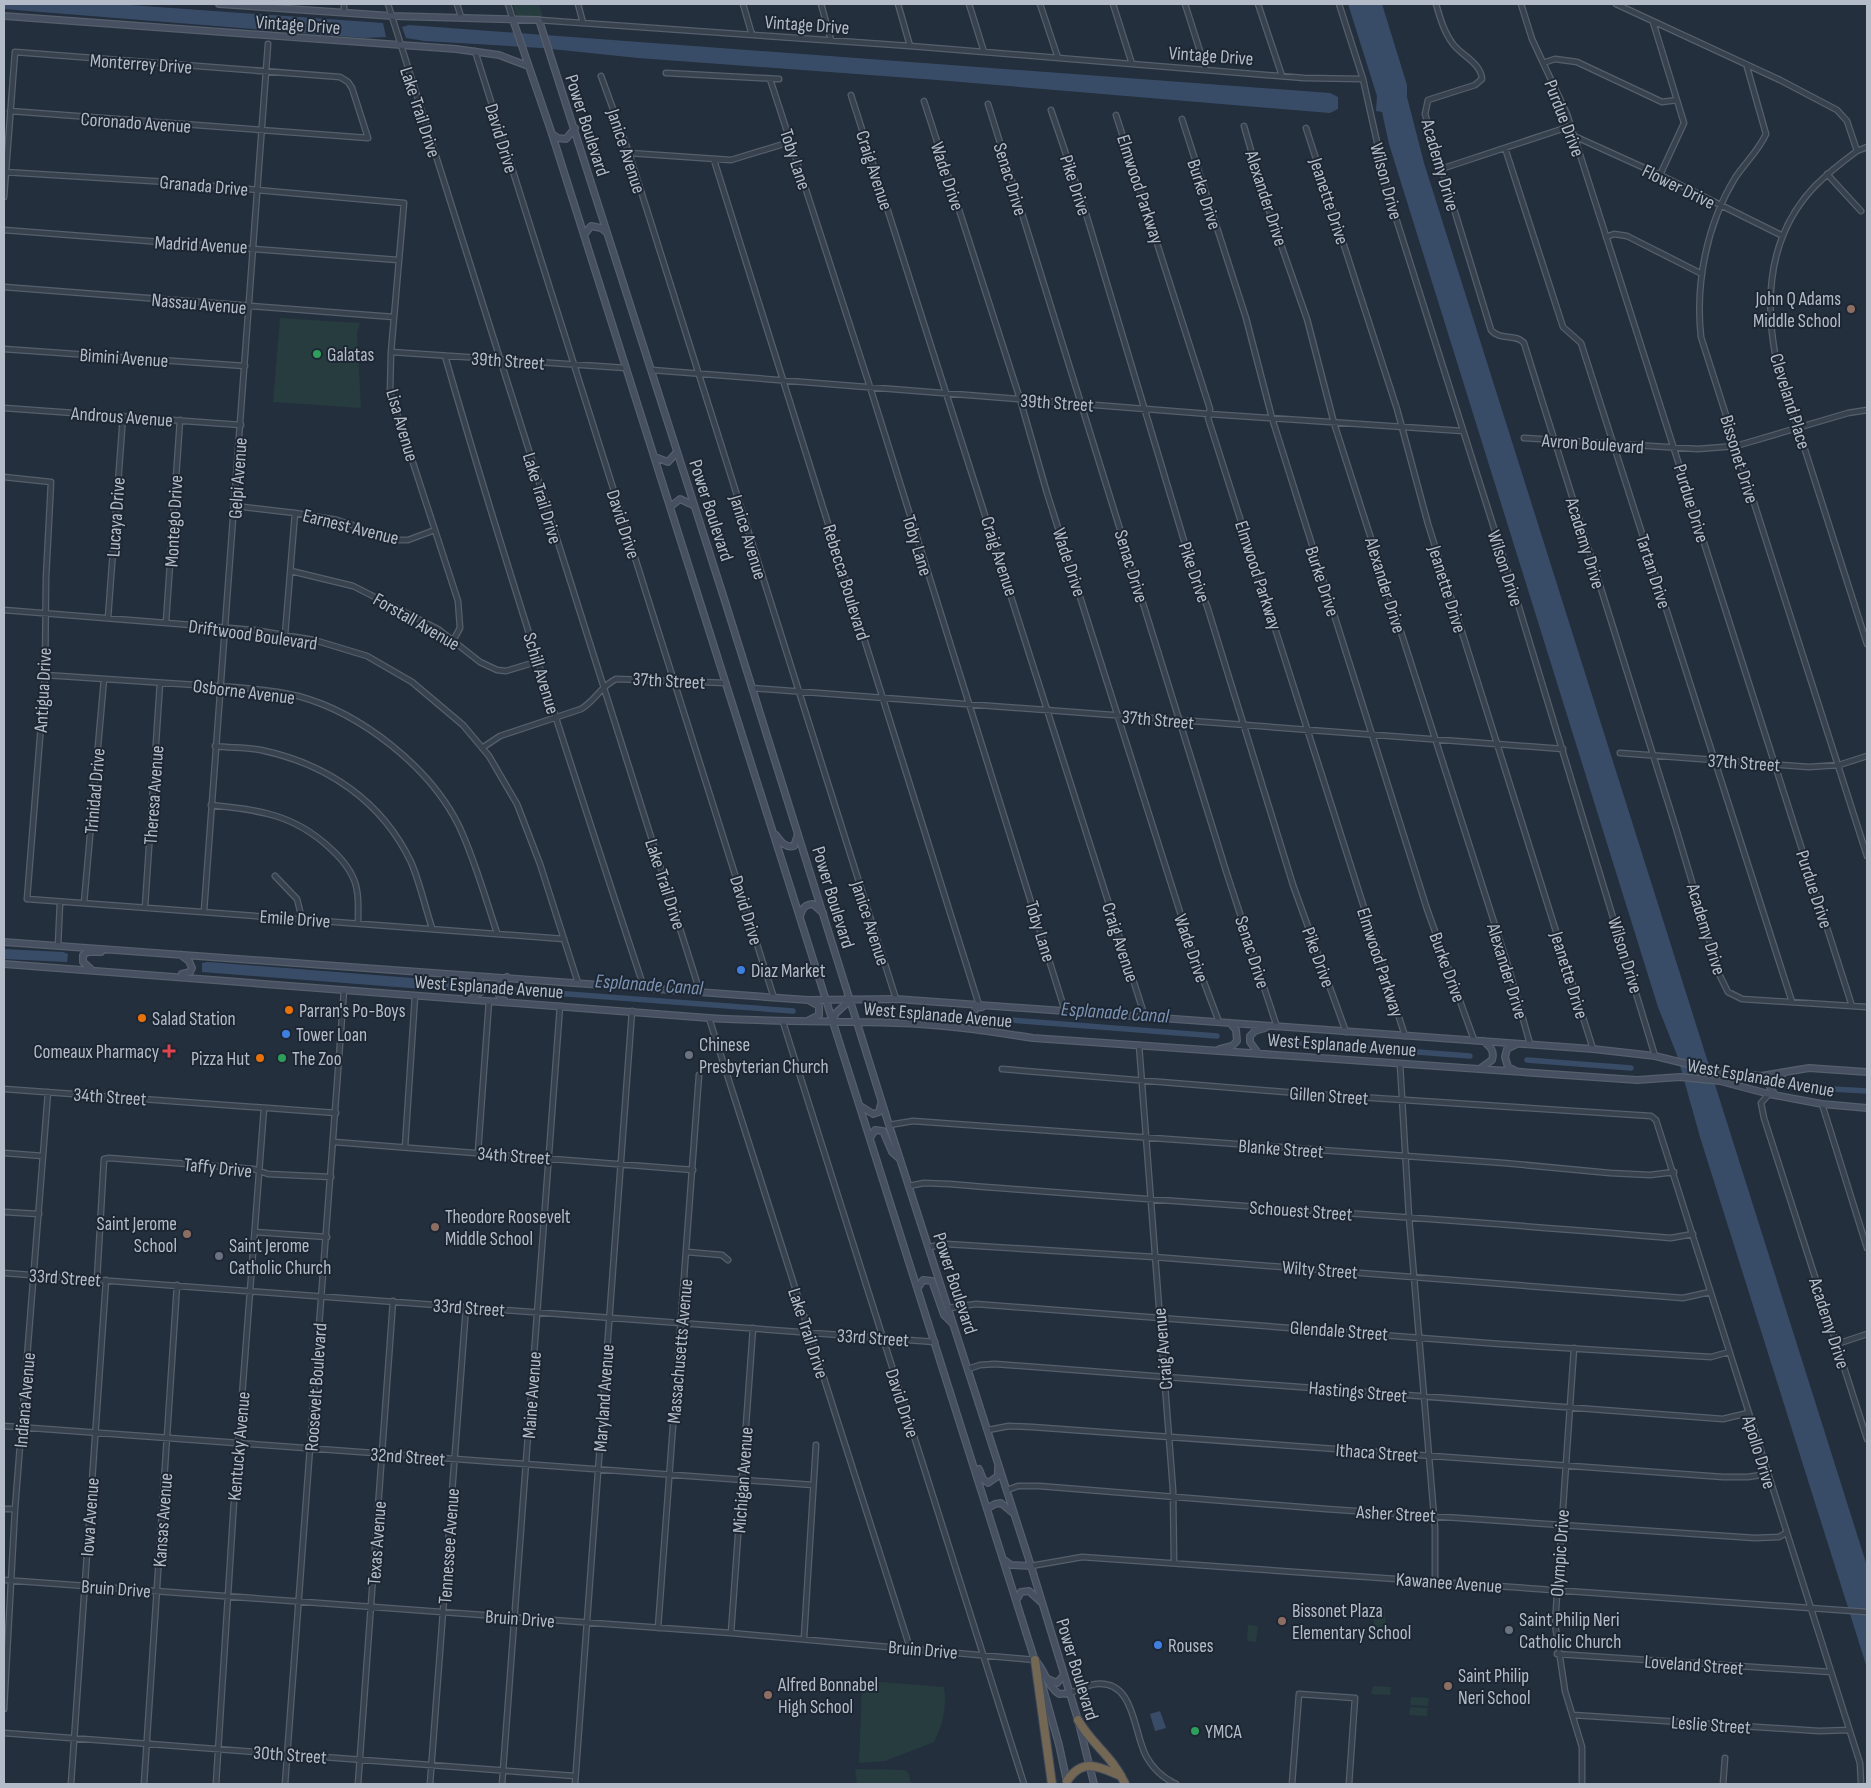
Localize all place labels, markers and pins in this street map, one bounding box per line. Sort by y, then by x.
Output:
place label: John Q Adams Middle School [1753,288,1841,333]
marker: John Q Adams Middle School [1845,303,1857,315]
place label: Galatas [327,344,375,367]
marker: Galatas [311,348,323,360]
place label: Diaz Market [751,960,826,983]
marker: Diaz Market [735,964,747,976]
place label: Parran's Po-Boys [299,1000,406,1023]
marker: Parran's Po-Boys [283,1004,295,1016]
place label: Salad Station [152,1008,236,1031]
marker: Salad Station [136,1012,148,1024]
place label: Tower Loan [296,1024,367,1047]
marker: Tower Loan [280,1028,292,1040]
place label: Chinese Presbyterian Church [699,1034,829,1079]
place label: Comeaux Pharmacy [34,1041,160,1064]
marker: Comeaux Pharmacy [163,1045,175,1057]
place label: Pizza Hut [191,1048,250,1071]
place label: The Zoo [292,1048,342,1071]
marker: Chinese Presbyterian Church [683,1049,695,1061]
marker: Pizza Hut [254,1052,266,1064]
marker: The Zoo [276,1052,288,1064]
place label: Theodore Roosevelt Middle School [445,1206,571,1251]
place label: Saint Jerome School [97,1213,177,1258]
marker: Theodore Roosevelt Middle School [429,1221,441,1233]
marker: Saint Jerome School [181,1228,193,1240]
place label: Saint Jerome Catholic Church [229,1235,331,1280]
marker: Saint Jerome Catholic Church [213,1250,225,1262]
place label: Bissonet Plaza Elementary School [1292,1600,1411,1645]
place label: Saint Philip Neri Catholic Church [1519,1609,1621,1654]
marker: Bissonet Plaza Elementary School [1276,1615,1288,1627]
marker: Saint Philip Neri Catholic Church [1503,1624,1515,1636]
place label: Rouses [1168,1635,1214,1658]
marker: Rouses [1152,1639,1164,1651]
place label: Saint Philip Neri School [1458,1665,1531,1710]
place label: Alfred Bonnabel High School [777,1674,878,1719]
marker: Saint Philip Neri School [1442,1680,1454,1692]
marker: Alfred Bonnabel High School [762,1689,774,1701]
place label: YMCA [1205,1721,1242,1744]
marker: YMCA [1189,1725,1201,1737]

